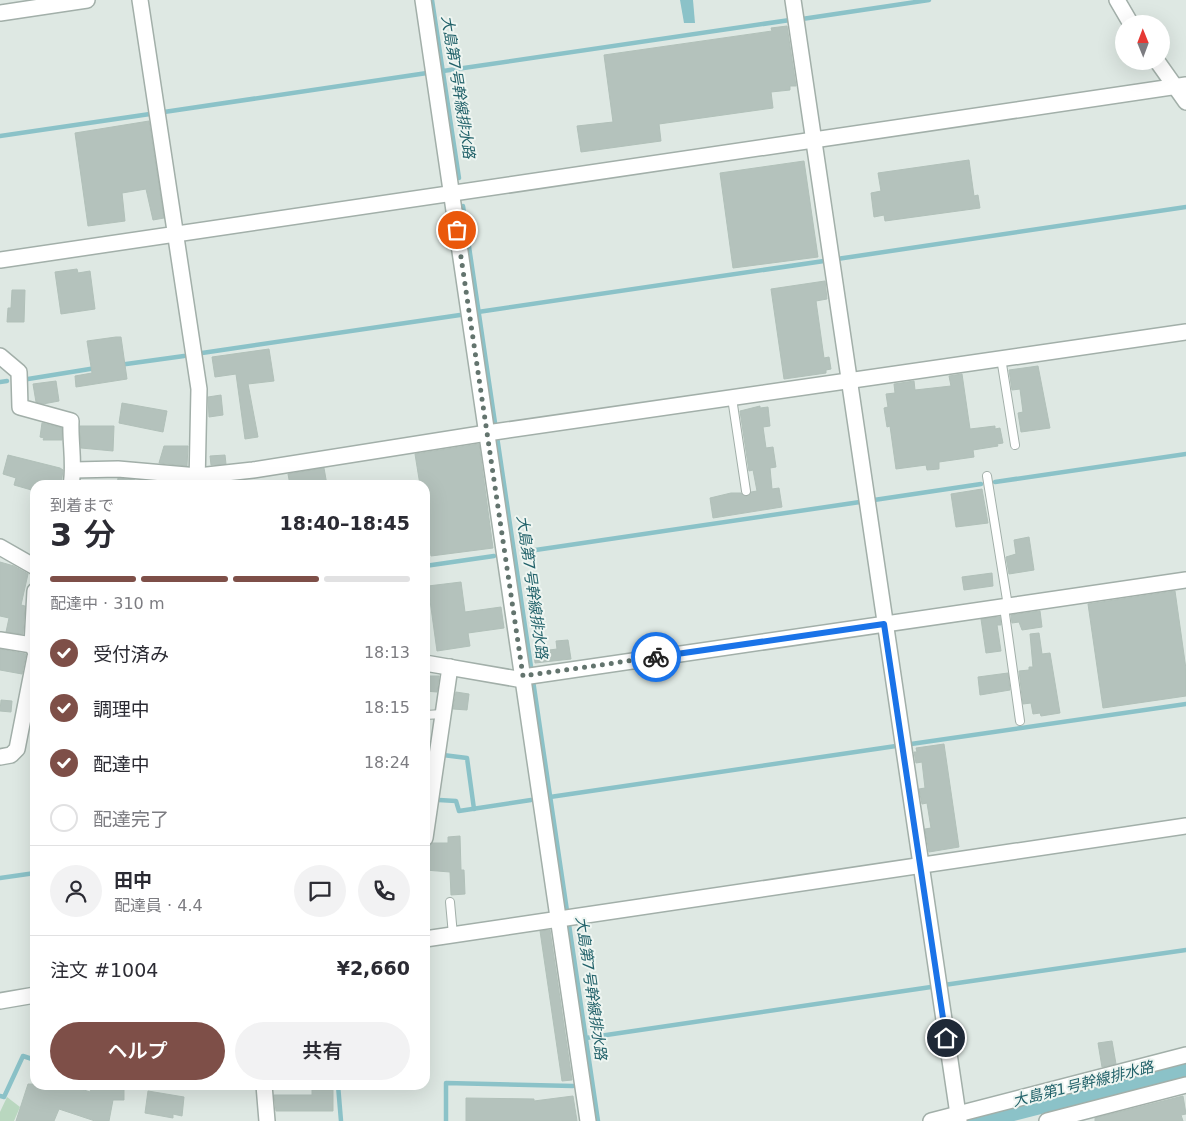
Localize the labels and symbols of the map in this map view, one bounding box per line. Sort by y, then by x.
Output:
water label: 大島第7号幹線排水路 [438,14,479,162]
north arrow [1115,15,1170,70]
pin [436,209,478,251]
water label: 大島第7号幹線排水路 [513,514,551,662]
courier [631,632,681,682]
water label: 大島第7号幹線排水路 [572,915,610,1063]
pin [925,1017,967,1059]
water label: 大島第1号幹線排水路 [1011,1057,1157,1110]

